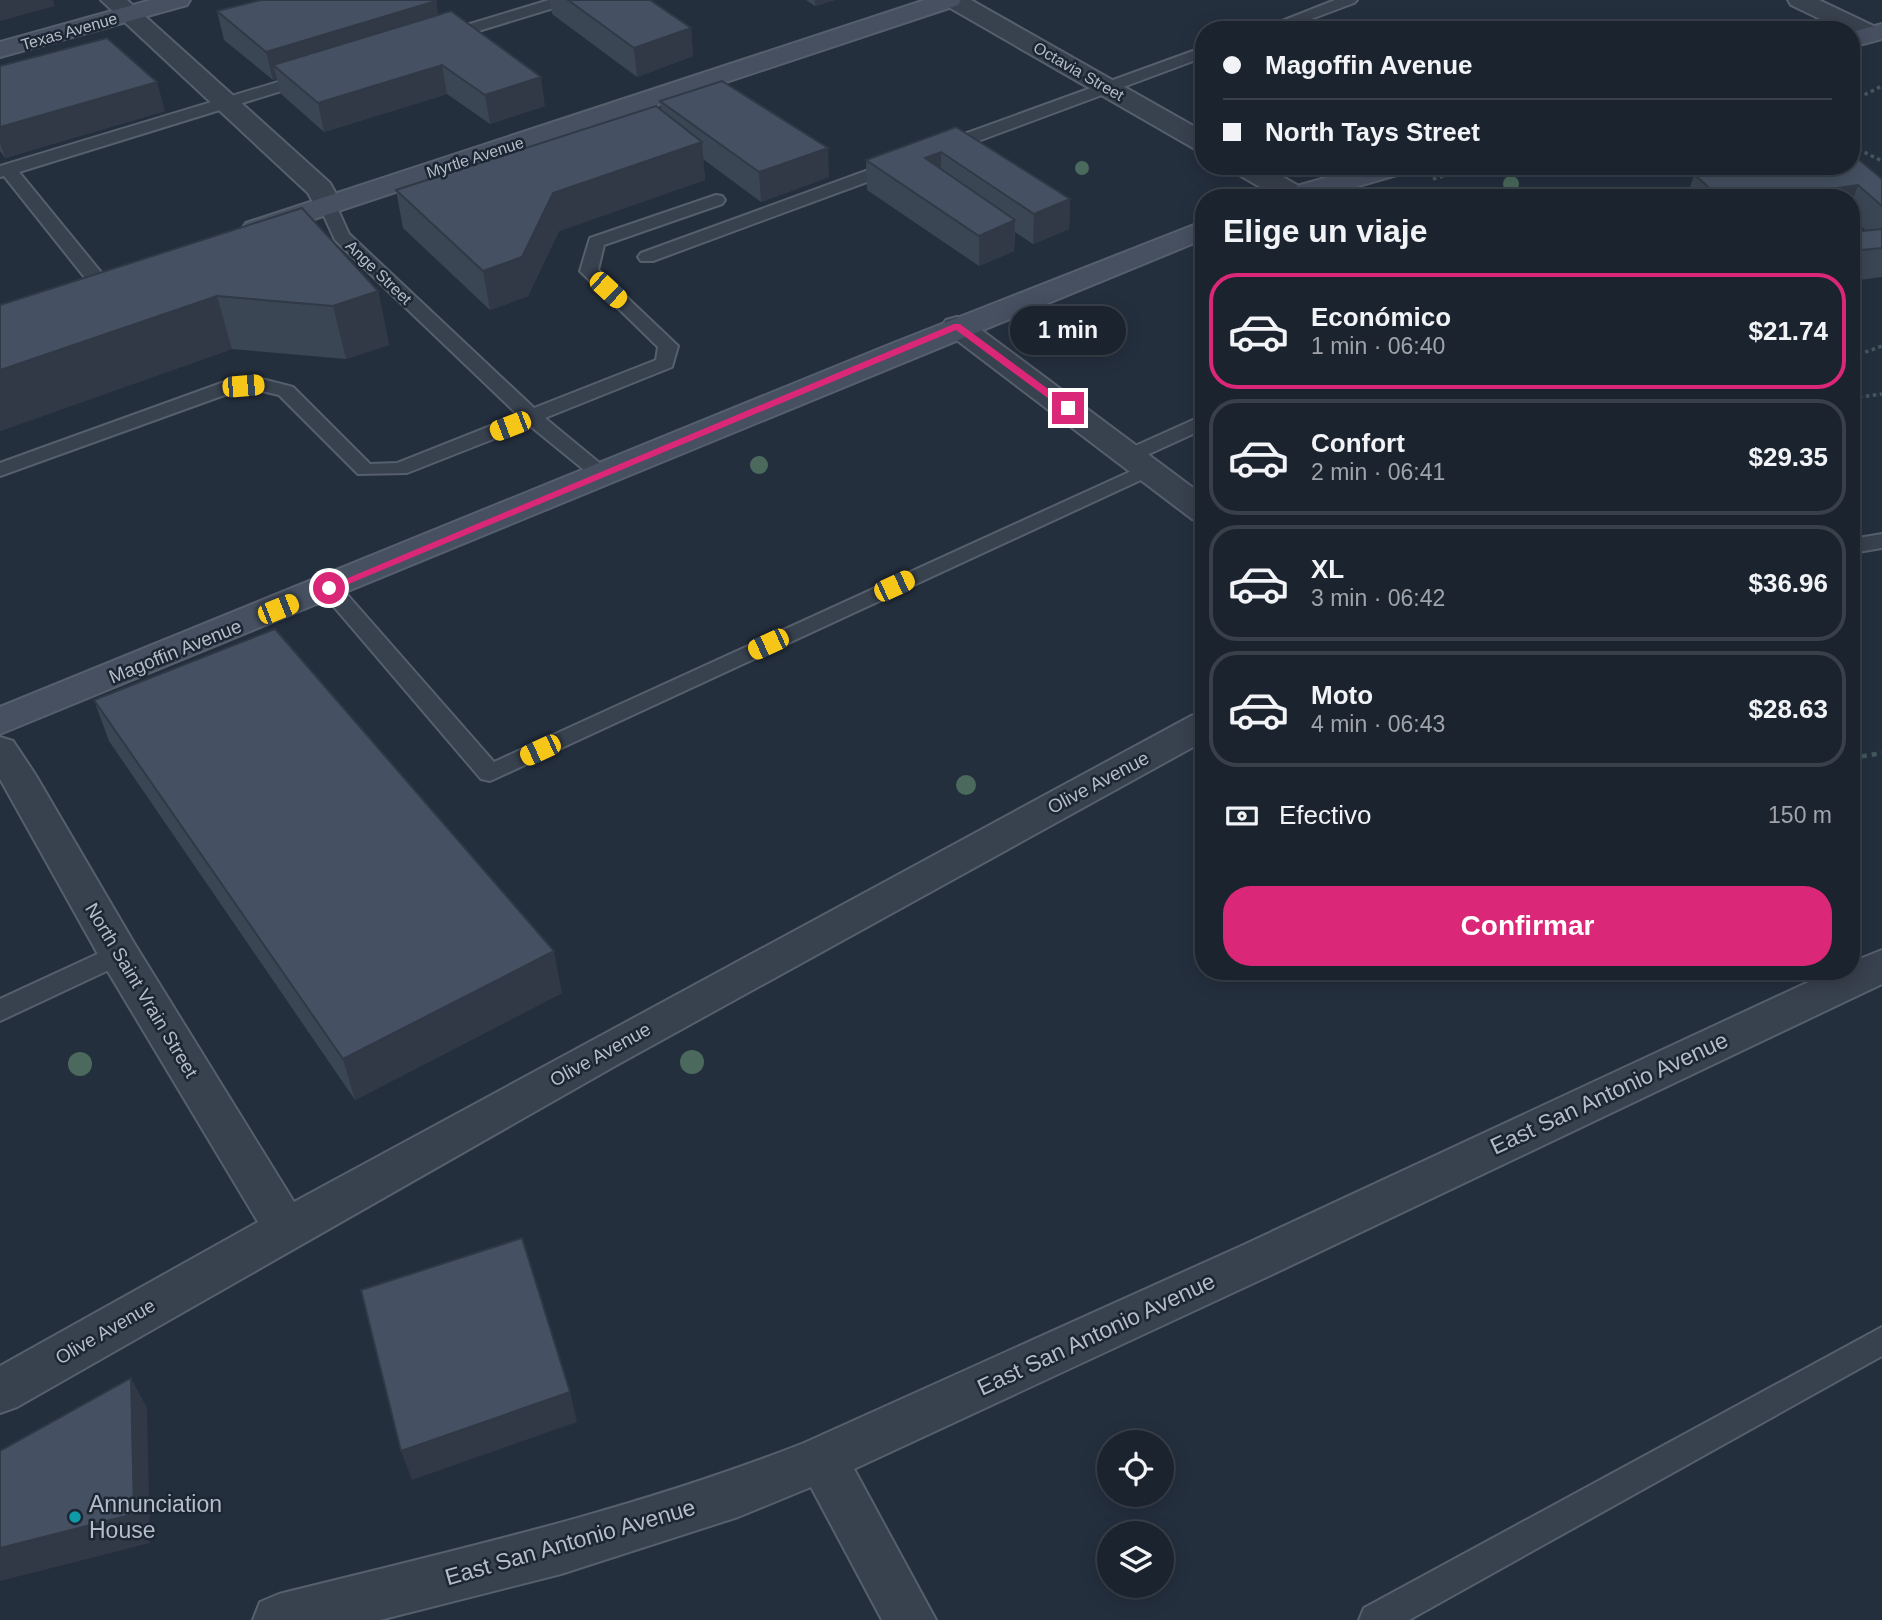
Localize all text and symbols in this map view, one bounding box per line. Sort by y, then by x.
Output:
street label: Texas Avenue [19,10,119,53]
street label: Octavia Street [1031,39,1127,104]
text: Magoffin Avenue [1265,50,1473,80]
text: North Tays Street [1265,117,1480,147]
street label: Myrtle Avenue [424,134,526,181]
text: Elige un viaje [1223,213,1428,249]
street label: Ange Street [342,237,415,308]
car [586,268,631,312]
icon: car [1227,300,1290,363]
text: Económico [1311,302,1451,332]
callout: 1 min [1010,306,1126,356]
text: $21.74 [1748,316,1828,346]
text: 1 min [1038,317,1098,343]
text: 1 min · 06:40 [1311,333,1445,359]
car [222,374,265,398]
route end [1052,392,1084,424]
car [487,409,534,443]
icon: car [1227,426,1290,489]
text: Confort [1311,428,1405,458]
text: $29.35 [1748,442,1828,472]
text: 2 min · 06:41 [1311,459,1445,485]
icon: car [1227,552,1290,615]
text: XL [1311,554,1344,584]
car [871,568,918,604]
text: $36.96 [1748,568,1828,598]
route start [313,572,345,604]
text: 3 min · 06:42 [1311,585,1445,611]
car [255,591,302,627]
street label: Magoffin Avenue [106,615,244,688]
car [745,626,792,662]
icon: car [1227,678,1290,741]
text: Moto [1311,680,1373,710]
text: $28.63 [1748,694,1828,724]
text: 4 min · 06:43 [1311,711,1445,737]
car [517,732,564,768]
street label: Olive Avenue [1044,747,1152,818]
icon: cash [1223,797,1261,835]
text: Efectivo [1279,800,1372,830]
text: 150 m [1768,802,1832,828]
button: Confirmar [1223,886,1832,966]
street label: North Saint Vrain Street [81,899,202,1082]
street label: Olive Avenue [546,1018,654,1091]
street label: East San Antonio Avenue [1486,1026,1732,1160]
street label: East San Antonio Avenue [973,1267,1219,1401]
street label: Olive Avenue [52,1294,159,1368]
map controls [1097,1430,1174,1598]
button: locate [1097,1430,1174,1507]
place label: Annunciation House [89,1491,222,1543]
street label: East San Antonio Avenue [442,1494,698,1590]
marker: Annunciation House [67,1509,83,1525]
button: layers [1097,1521,1174,1598]

